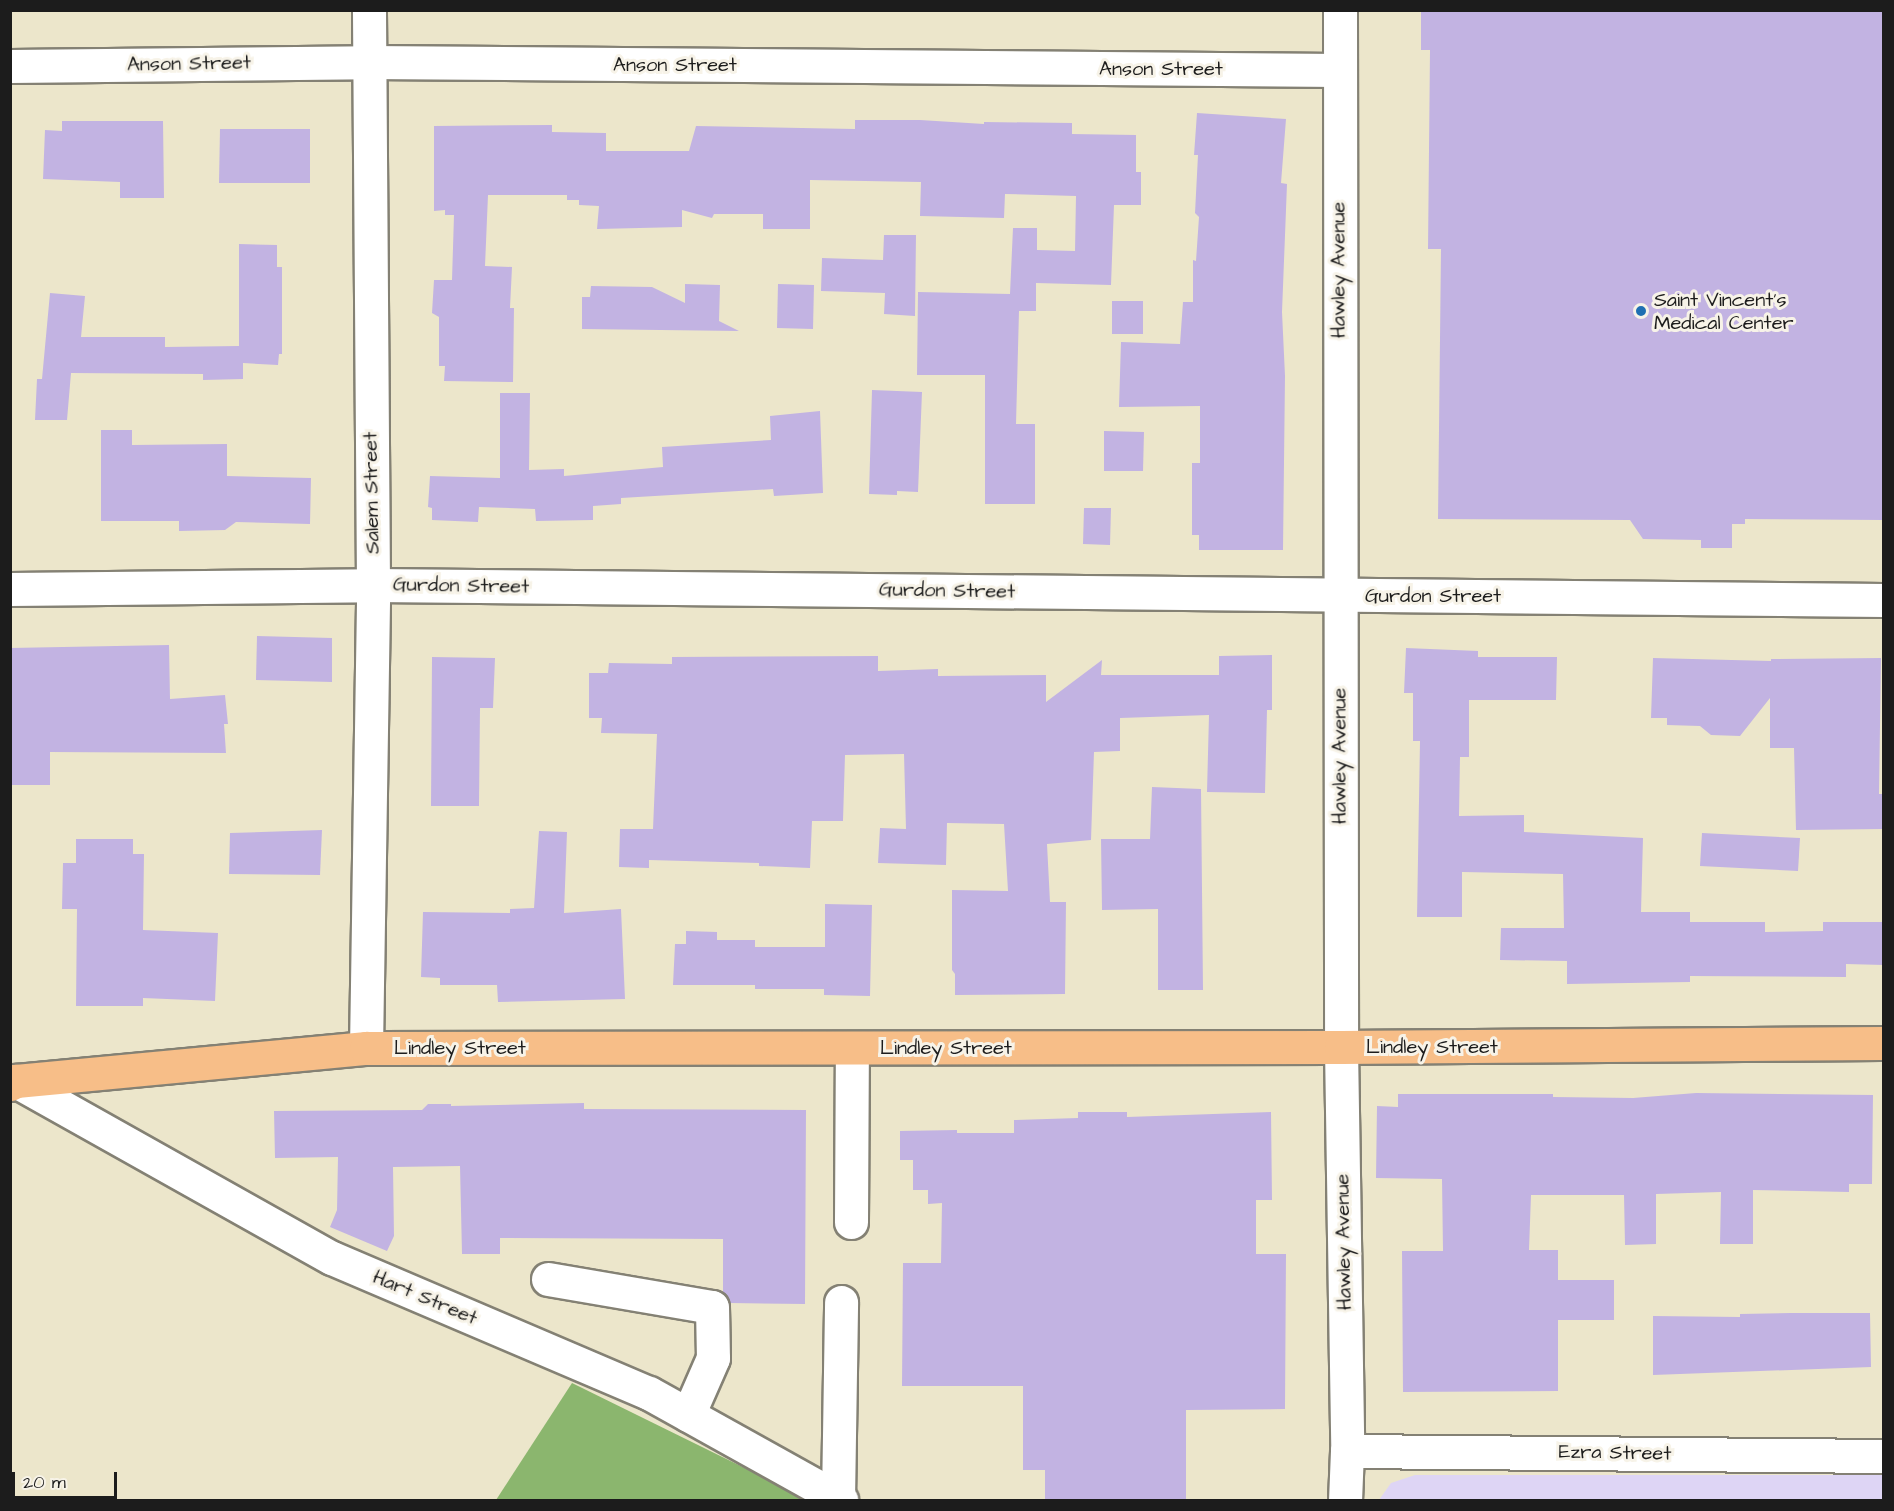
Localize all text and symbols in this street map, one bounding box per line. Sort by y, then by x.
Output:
street label: Anson Street [127,51,251,77]
street label: Anson Street [613,53,737,77]
street label: Anson Street [1099,57,1223,81]
street label: Hawley Avenue [1327,202,1351,338]
place label: Saint Vincent's Medical Center [1654,288,1794,335]
marker: Saint Vincent's Medical Center [1632,302,1650,320]
street label: Salem Street [359,432,385,554]
street label: Gurdon Street [393,573,529,599]
street label: Gurdon Street [879,578,1015,604]
street label: Gurdon Street [1365,584,1501,608]
street label: Hawley Avenue [1328,688,1352,824]
street label: Lindley Street [1366,1035,1498,1059]
street label: Lindley Street [394,1036,526,1060]
street label: Lindley Street [880,1036,1012,1060]
street label: Hawley Avenue [1331,1174,1357,1310]
street label: Hart Street [369,1265,481,1331]
street label: Ezra Street [1558,1440,1672,1466]
scale bar [15,1460,120,1498]
text: 20 m [23,1470,66,1495]

